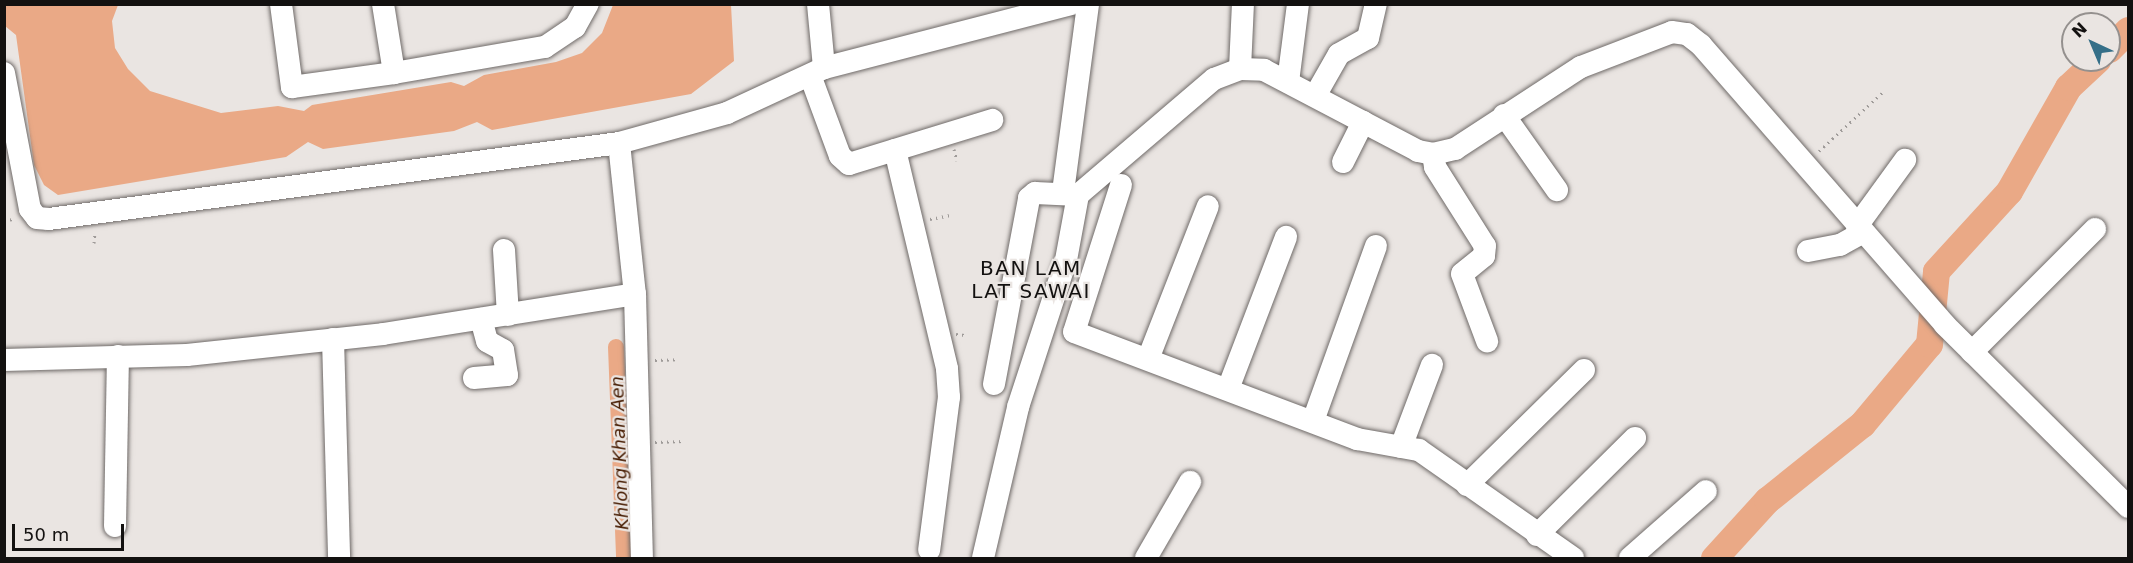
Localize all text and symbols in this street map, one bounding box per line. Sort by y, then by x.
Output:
north arrow [2061,12,2121,72]
text: N [2068,19,2091,42]
district label: BAN LAM LAT SAWAI [971,257,1091,304]
water label: Khlong Khan Aen [607,376,633,530]
scale bar [15,512,128,550]
text: 50 m [23,524,69,545]

